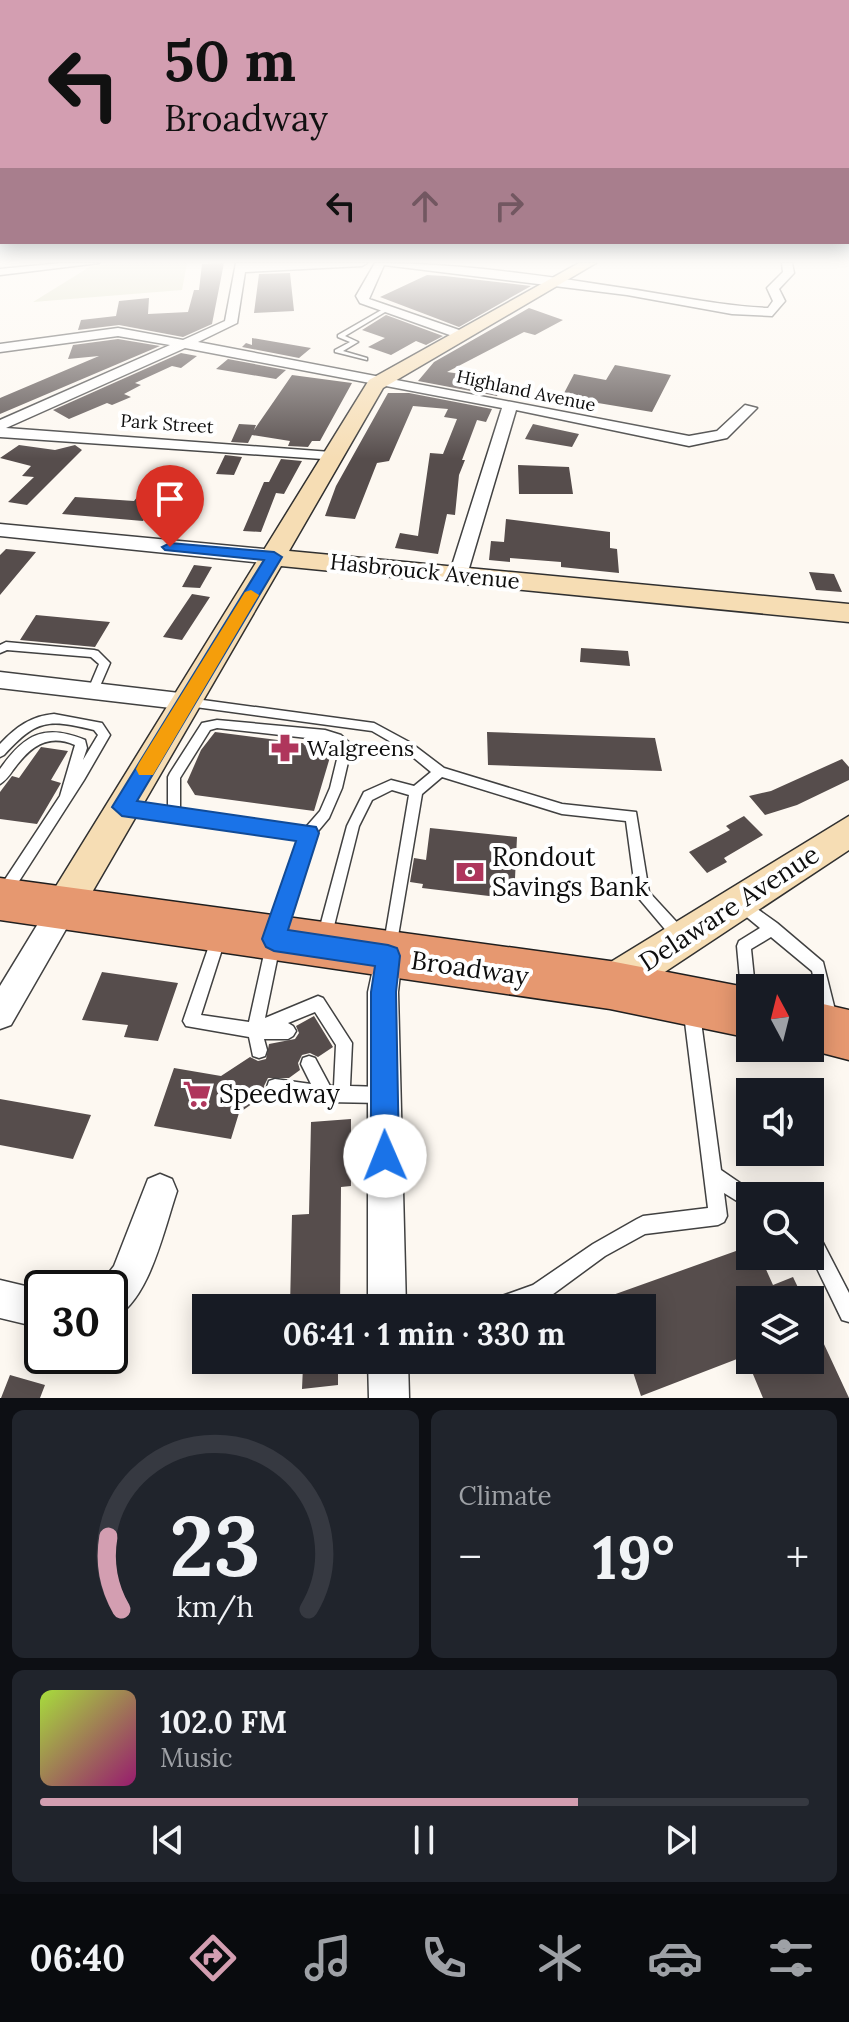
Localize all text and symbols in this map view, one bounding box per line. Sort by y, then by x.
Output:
text: 50 m [164,25,296,96]
icon: left [32,32,136,136]
text: Broadway [164,95,328,141]
icon: left [319,184,363,228]
icon: ahead [403,184,447,228]
icon: right [487,184,531,228]
street label: Highland Avenue [454,365,598,417]
street label: Park Street [120,409,214,438]
pin [136,465,204,547]
icon: arrive [148,477,192,521]
street label: Hasbrouck Avenue [329,547,521,595]
pharmacy icon: Walgreens [270,733,300,763]
place label: Walgreens [307,734,414,762]
street label: Delaware Avenue [633,837,825,978]
place label: Rondout Savings Bank [492,840,649,903]
bank icon: Rondout Savings Bank [455,857,485,887]
street label: Broadway [409,943,531,992]
north arrow [736,974,824,1062]
map controls [736,974,824,1374]
place label: Speedway [219,1077,340,1110]
button: sound [736,1078,824,1166]
supermarket icon: Speedway [182,1079,212,1109]
position arrow [343,1114,427,1198]
button: search [736,1182,824,1270]
speed limit sign: 30 [24,1270,128,1374]
button: layers [736,1286,824,1374]
text: 06:41 · 1 min · 330 m [283,1315,565,1353]
text: Climate [459,1479,552,1512]
text: 23 [170,1492,261,1599]
text: 19° [593,1519,675,1595]
text: − [459,1529,482,1585]
text: + [786,1529,809,1585]
text: km/h [177,1588,254,1625]
text: 102.0 FM [160,1703,287,1741]
text: Music [160,1741,233,1774]
icon: previous [146,1818,190,1862]
icon: pause [402,1818,446,1862]
icon: next [659,1818,703,1862]
icon: directions [185,1930,241,1986]
icon: music [300,1930,356,1986]
icon: phone [416,1930,472,1986]
icon: climate [532,1930,588,1986]
icon: car [647,1930,703,1986]
icon: filters [763,1930,819,1986]
text: 06:40 [30,1935,125,1981]

